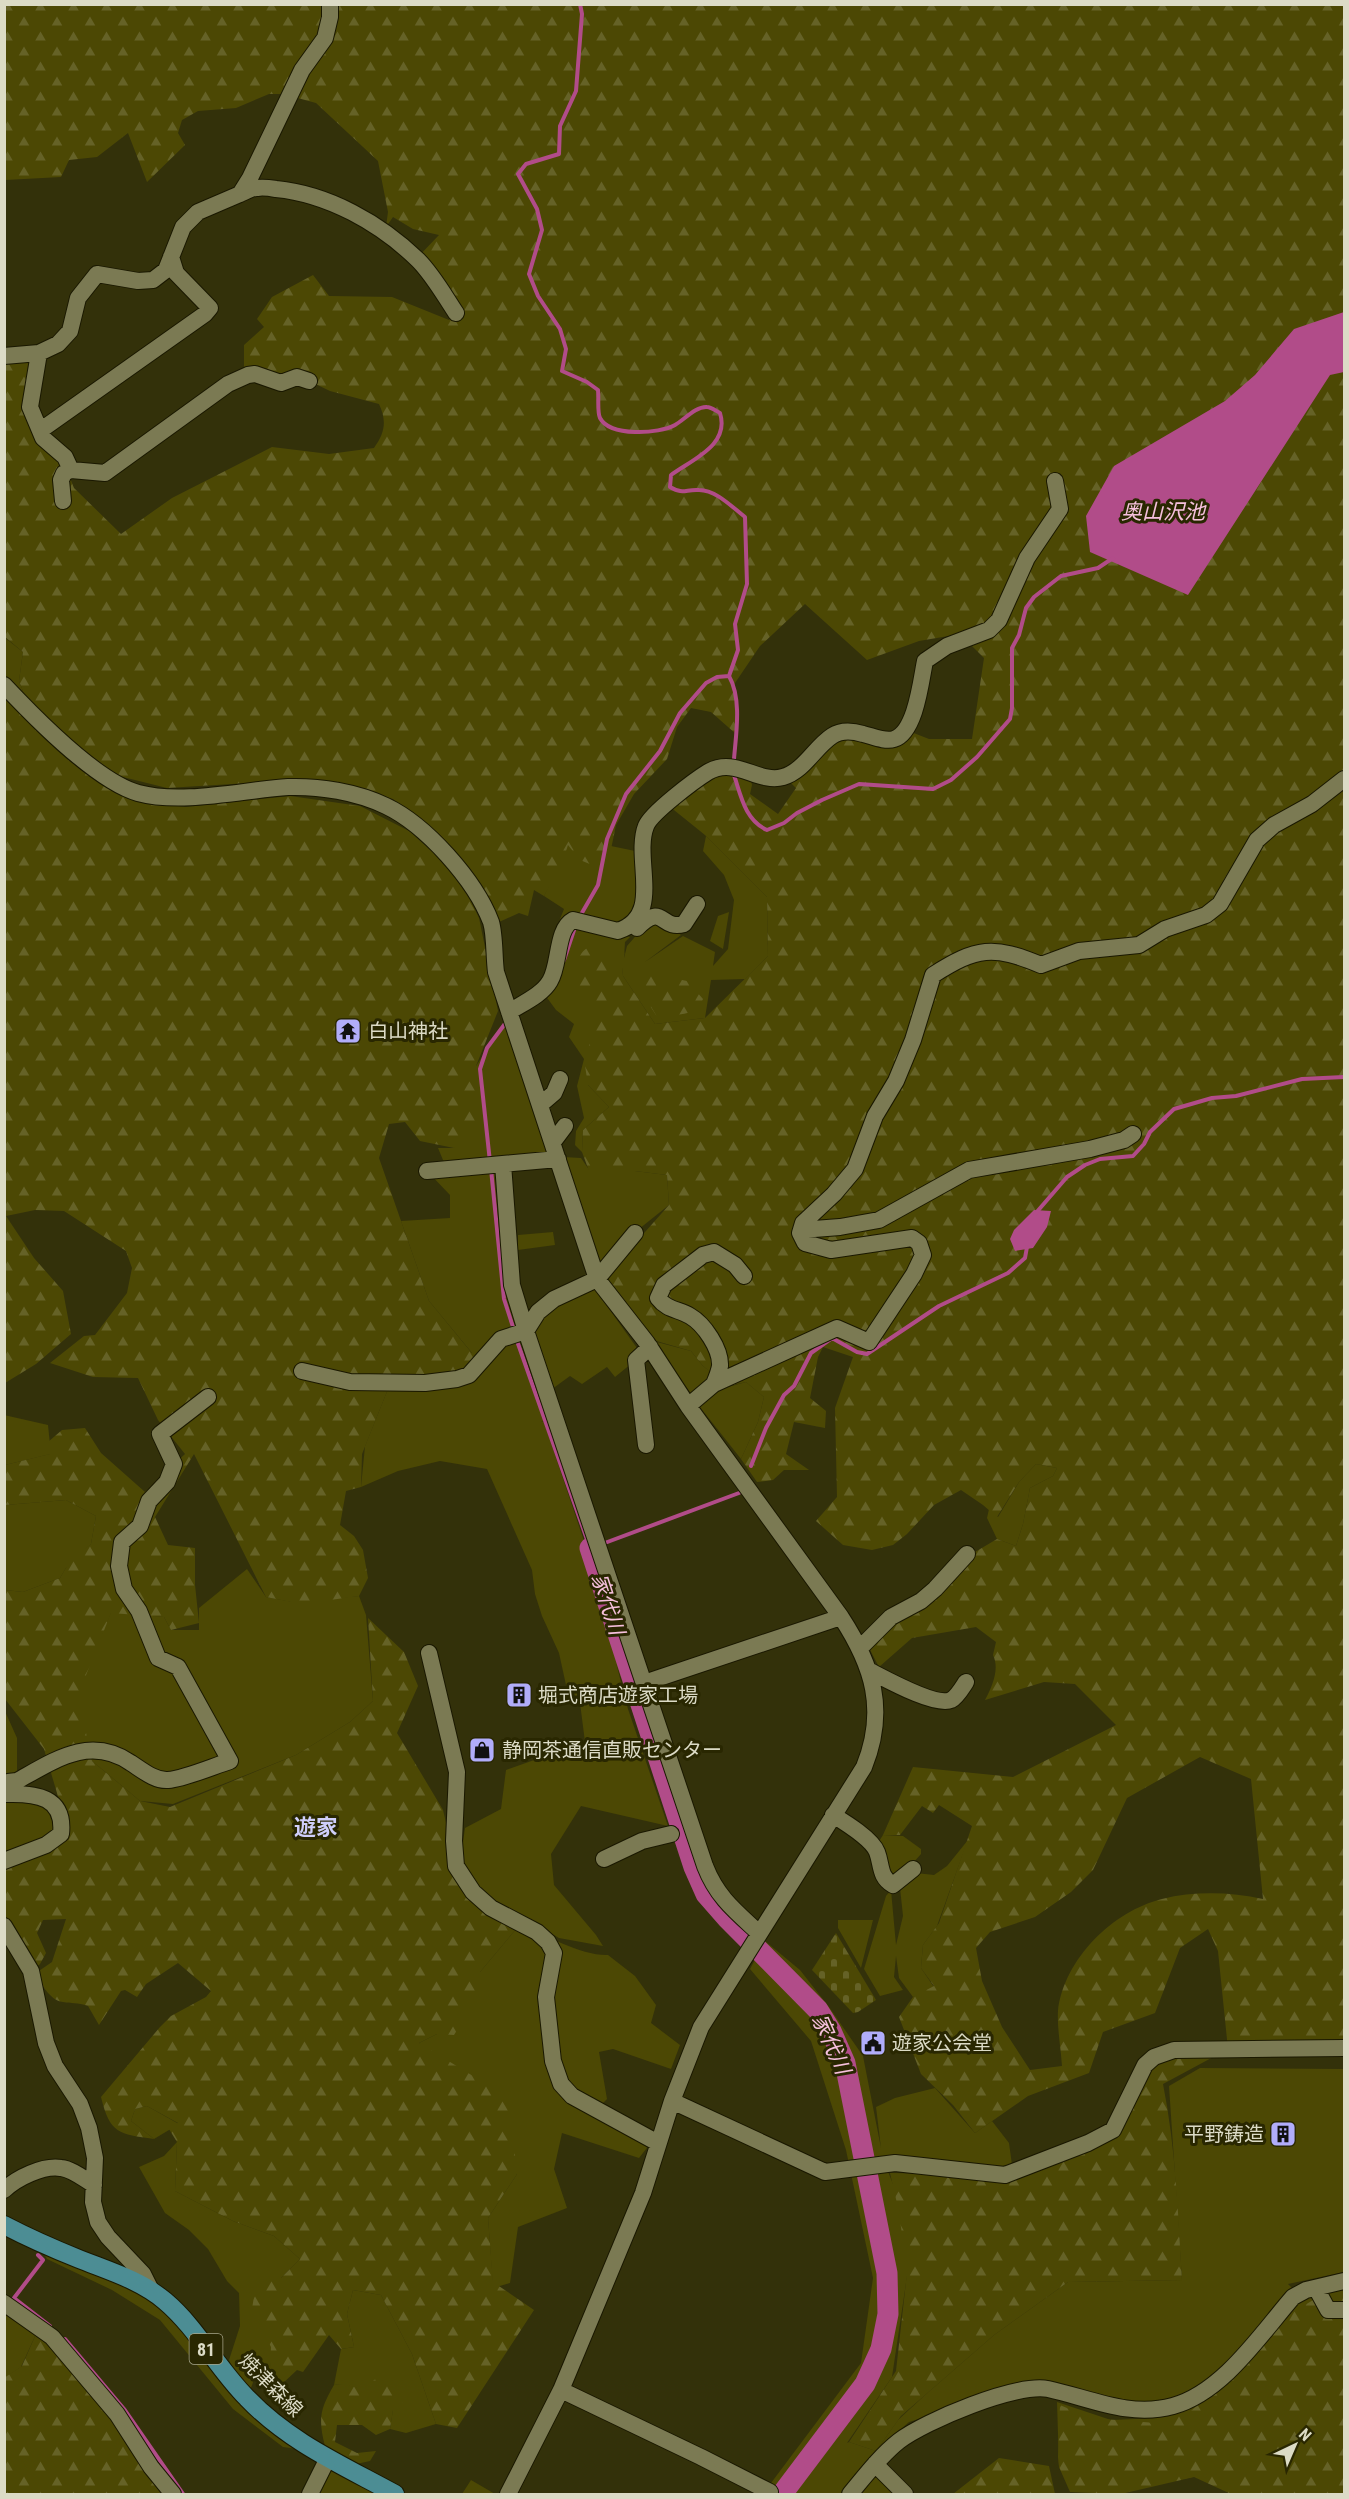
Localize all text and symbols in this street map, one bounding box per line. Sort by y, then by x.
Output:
water label: 奥山沢池 [1121,500,1207,524]
temple icon: 白山神社 [333,1016,363,1046]
place label: 白山神社 [368,1019,448,1043]
water label: 家代川 [587,1570,630,1640]
building icon: 堀式商店遊家工場 [504,1680,534,1710]
place label: 堀式商店遊家工場 [538,1683,698,1707]
shop icon: 静岡茶通信直販センター [467,1735,497,1765]
place label: 静岡茶通信直販センター [502,1738,722,1762]
district label: 遊家 [294,1815,338,1840]
water label: 家代川 [807,2010,856,2079]
public building icon: 遊家公会堂 [858,2028,888,2058]
place label: 遊家公会堂 [892,2031,992,2055]
building icon: 平野鋳造 [1268,2119,1298,2149]
place label: 平野鋳造 [1184,2122,1264,2146]
road number: 81 [190,2334,222,2364]
street label: 焼津森線 [234,2348,308,2422]
north arrow [1265,2415,1325,2475]
text: N [1295,2424,1315,2445]

